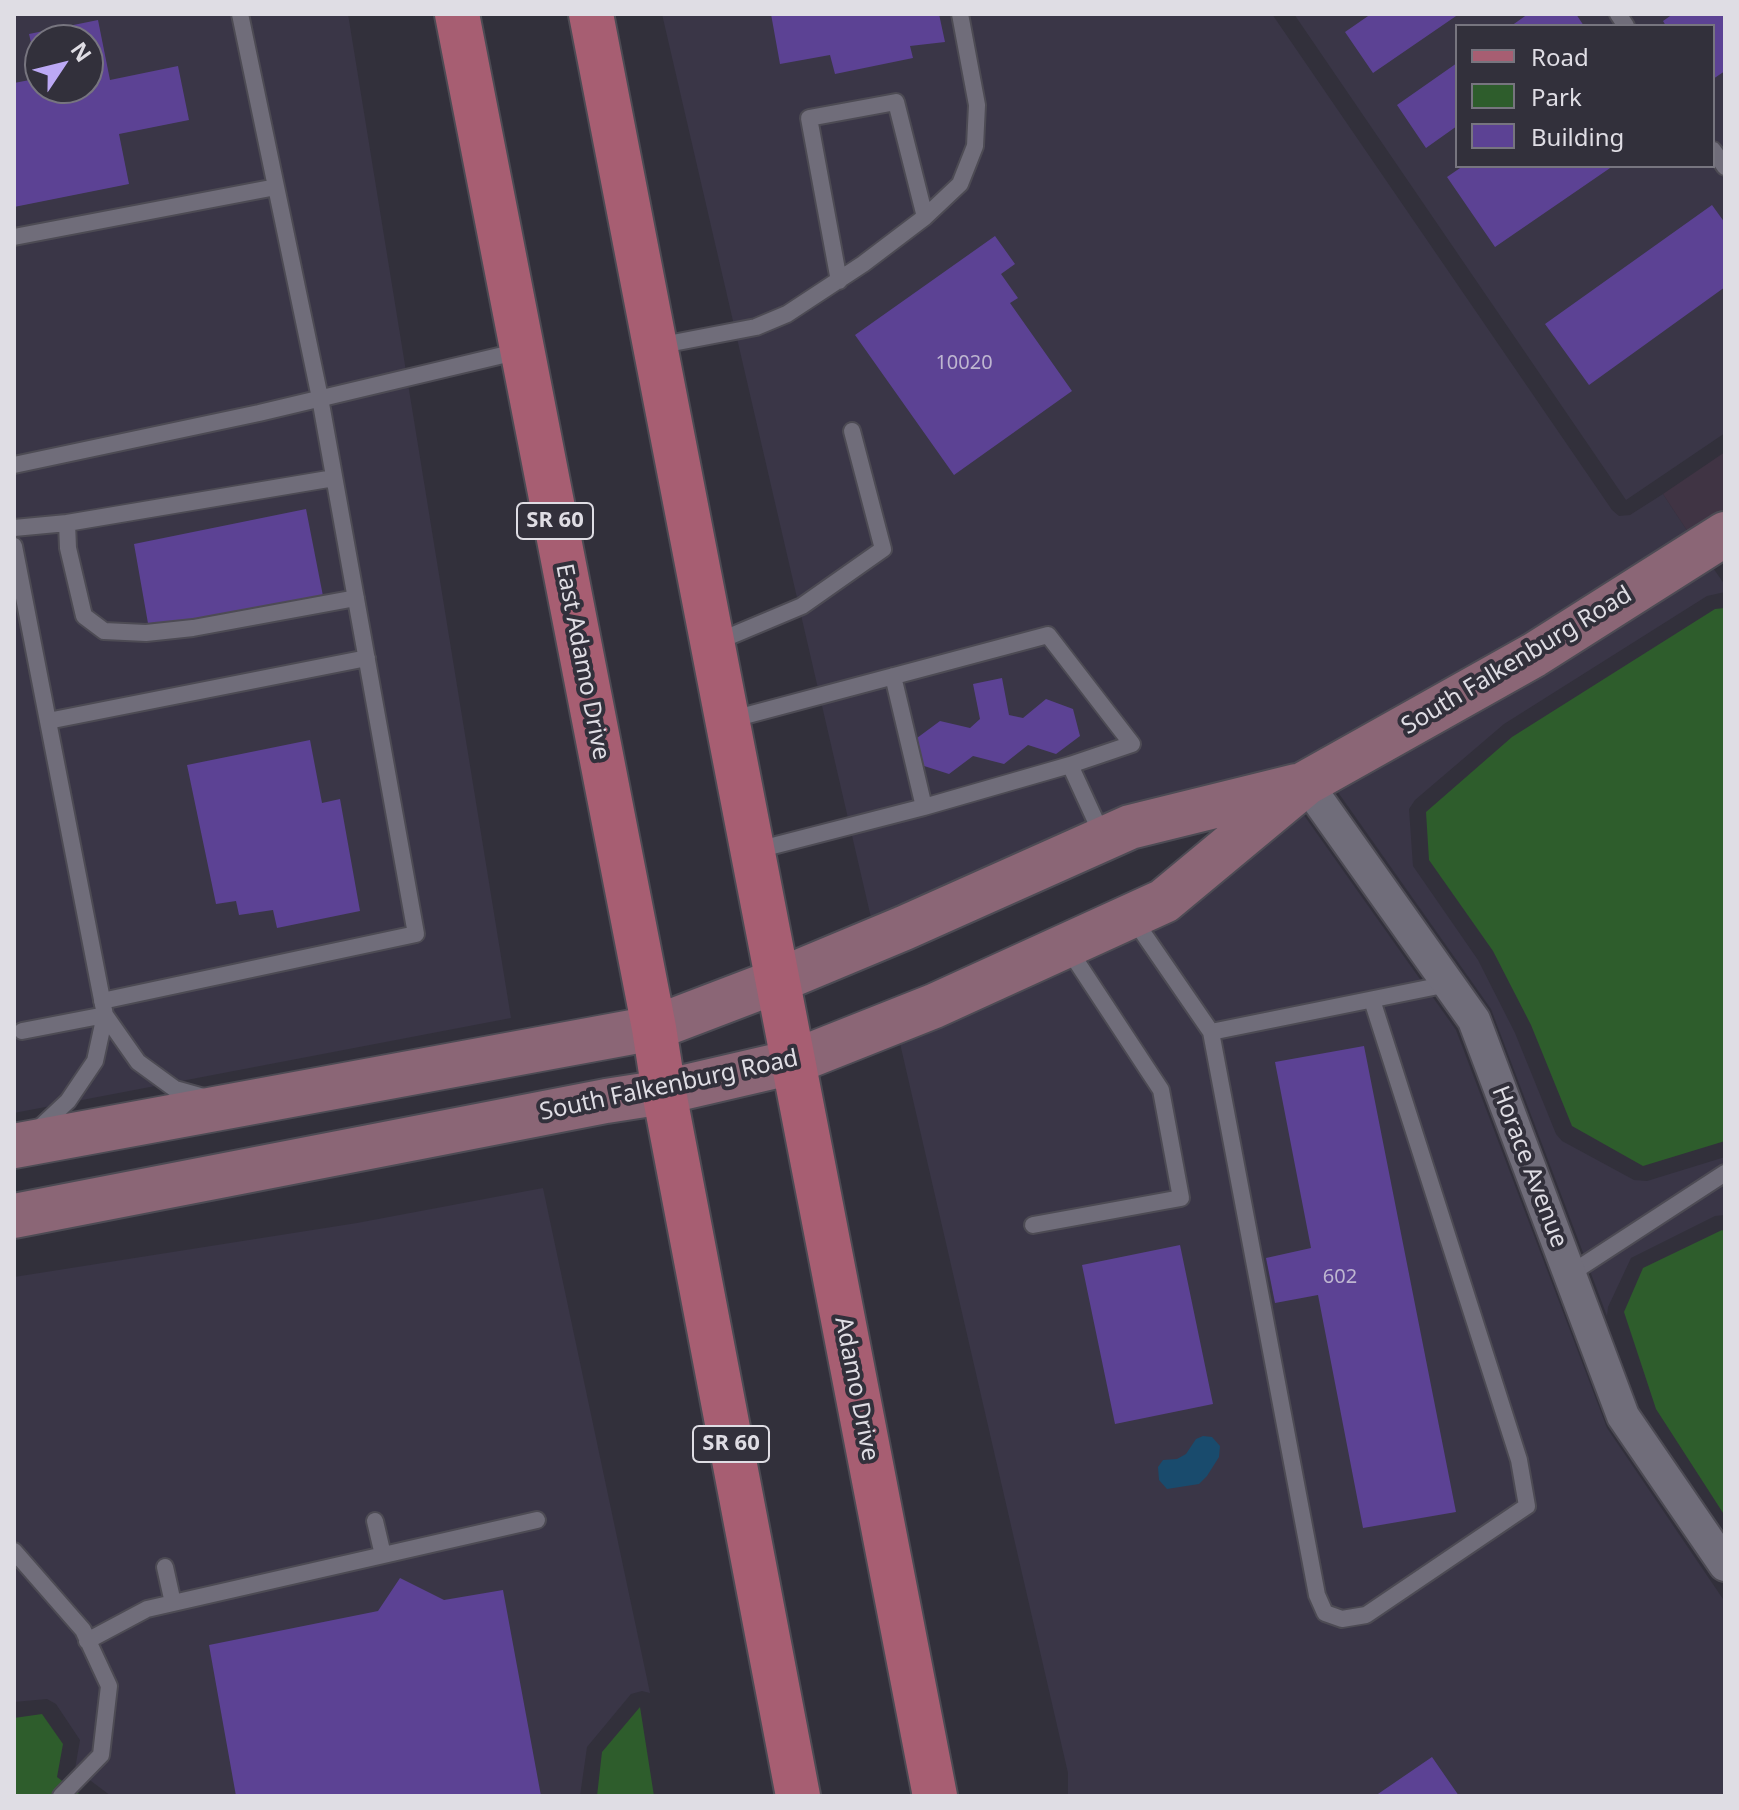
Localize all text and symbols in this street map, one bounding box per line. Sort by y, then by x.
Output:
north arrow [24,24,104,104]
legend [1455,24,1715,168]
text: N [65,35,99,67]
text: Road [1531,40,1589,73]
text: Park [1531,80,1582,113]
text: Building [1531,120,1624,153]
house number: 10020 [935,351,993,375]
road number: SR 60 [517,503,593,539]
street label: East Adamo Drive [549,561,615,763]
street label: South Falkenburg Road [1397,581,1637,741]
street label: South Falkenburg Road [537,1045,801,1127]
street label: Horace Avenue [1485,1082,1573,1252]
house number: 602 [1323,1265,1357,1289]
street label: Adamo Drive [828,1315,884,1463]
road number: SR 60 [693,1426,769,1462]

